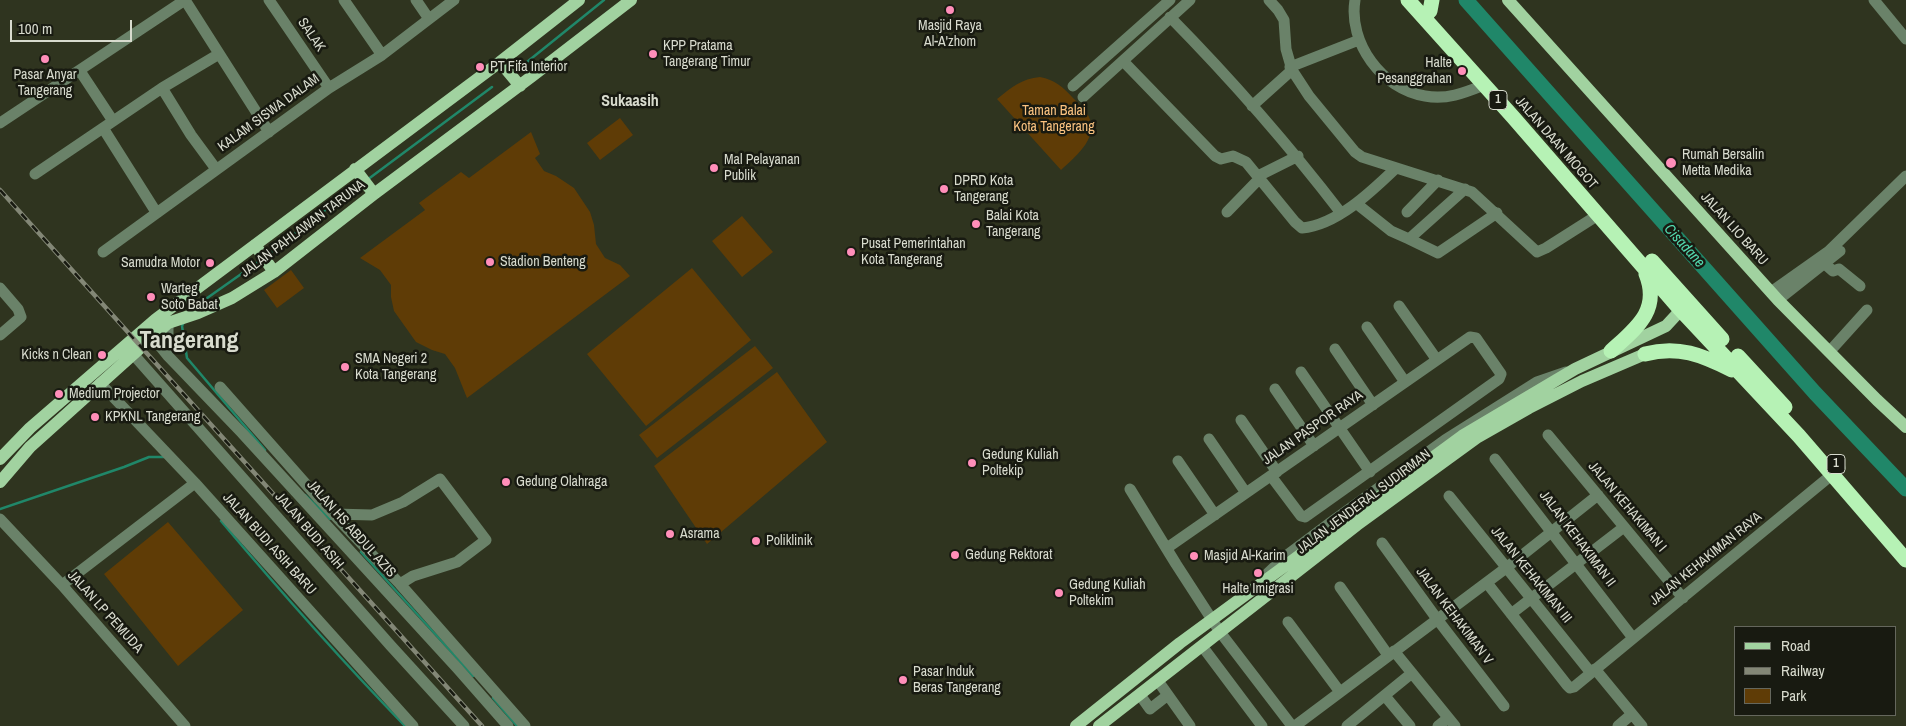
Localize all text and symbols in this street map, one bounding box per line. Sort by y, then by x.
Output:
marker: Masjid Raya Al-A'zhom [944,4,956,16]
scale bar [12,10,135,42]
street label: SALAK [294,15,328,55]
text: 100 m [18,18,52,39]
place label: Masjid Raya Al-A'zhom [918,18,982,50]
place label: KPP Pratama Tangerang Timur [663,38,750,70]
marker: KPP Pratama Tangerang Timur [647,48,659,60]
marker: Pasar Anyar Tangerang [39,53,51,65]
place label: Halte Pesanggrahan [1377,55,1452,88]
place label: PT Fifa Interior [490,59,567,75]
marker: PT Fifa Interior [474,61,486,73]
marker: Halte Pesanggrahan [1456,65,1468,77]
place label: Pasar Anyar Tangerang [13,67,77,100]
street label: KALAM SISWA DALAM [215,71,323,155]
road number: 1 [1489,90,1507,110]
district label: Sukaasih [601,92,659,112]
street label: JALAN DAAN MOGOT [1511,93,1601,193]
park label: Taman Balai Kota Tangerang [1013,103,1095,136]
place label: Rumah Bersalin Metta Medika [1682,147,1764,180]
place label: Mal Pelayanan Publik [724,152,800,184]
marker: Rumah Bersalin Metta Medika [1664,156,1678,170]
marker: Mal Pelayanan Publik [708,162,720,174]
place label: DPRD Kota Tangerang [954,173,1013,206]
street label: JALAN PAHLAWAN TARUNA [238,177,368,281]
marker: DPRD Kota Tangerang [938,183,950,195]
street label: JALAN LIO BARU [1697,189,1771,269]
place label: Balai Kota Tangerang [986,208,1040,240]
marker: Balai Kota Tangerang [970,218,982,230]
water label: Cisadane [1660,220,1708,272]
place label: Pusat Pemerintahan Kota Tangerang [861,236,966,268]
marker: Pusat Pemerintahan Kota Tangerang [845,246,857,258]
place label: Stadion Benteng [500,254,586,270]
place label: Samudra Motor [121,255,200,271]
marker: Stadion Benteng [484,256,496,268]
marker: Samudra Motor [204,257,216,269]
place label: Warteg Soto Babat [161,281,218,314]
marker: Warteg Soto Babat [145,291,157,303]
district label: Tangerang [139,328,239,356]
place label: Kicks n Clean [21,347,92,363]
marker: Kicks n Clean [96,349,108,361]
place label: SMA Negeri 2 Kota Tangerang [355,351,436,384]
marker: SMA Negeri 2 Kota Tangerang [339,361,351,373]
place label: Medium Projector [69,386,160,402]
street label: JALAN PASPOR RAYA [1260,387,1366,469]
marker: Medium Projector [53,388,65,400]
place label: KPKNL Tangerang [105,409,200,425]
marker: KPKNL Tangerang [89,411,101,423]
street label: JALAN JENDERAL SUDIRMAN [1294,446,1434,558]
place label: Gedung Kuliah Poltekip [982,447,1059,480]
road number: 1 [1827,454,1845,474]
marker: Gedung Kuliah Poltekip [966,457,978,469]
street label: JALAN KEHAKIMAN I [1584,458,1670,556]
place label: Gedung Olahraga [516,474,607,490]
marker: Gedung Olahraga [500,476,512,488]
street label: JALAN HS ABDUL AZIS [303,477,399,581]
street label: JALAN KEHAKIMAN II [1535,488,1619,590]
street label: JALAN BUDI ASIH [271,489,347,573]
street label: JALAN BUDI ASIH BARU [219,490,319,598]
street label: JALAN KEHAKIMAN RAYA [1647,509,1765,609]
street label: JALAN KEHAKIMAN III [1487,523,1575,627]
place label: Asrama [680,526,720,542]
marker: Asrama [664,528,676,540]
place label: Poliklinik [766,533,813,549]
marker: Poliklinik [750,535,762,547]
place label: Gedung Rektorat [965,547,1052,563]
place label: Masjid Al-Karim [1204,548,1286,564]
marker: Gedung Rektorat [949,549,961,561]
marker: Masjid Al-Karim [1188,550,1200,562]
street label: JALAN KEHAKIMAN V [1412,564,1496,668]
street label: JALAN LP PEMUDA [64,567,146,657]
marker: Halte Imigrasi [1252,567,1264,579]
place label: Gedung Kuliah Poltekim [1069,577,1146,610]
place label: Halte Imigrasi [1222,581,1294,597]
marker: Gedung Kuliah Poltekim [1053,587,1065,599]
legend [1734,626,1896,716]
text: Road [1781,635,1810,656]
text: Railway [1781,660,1825,681]
place label: Pasar Induk Beras Tangerang [913,664,1001,696]
marker: Pasar Induk Beras Tangerang [897,674,909,686]
text: Park [1781,685,1806,706]

